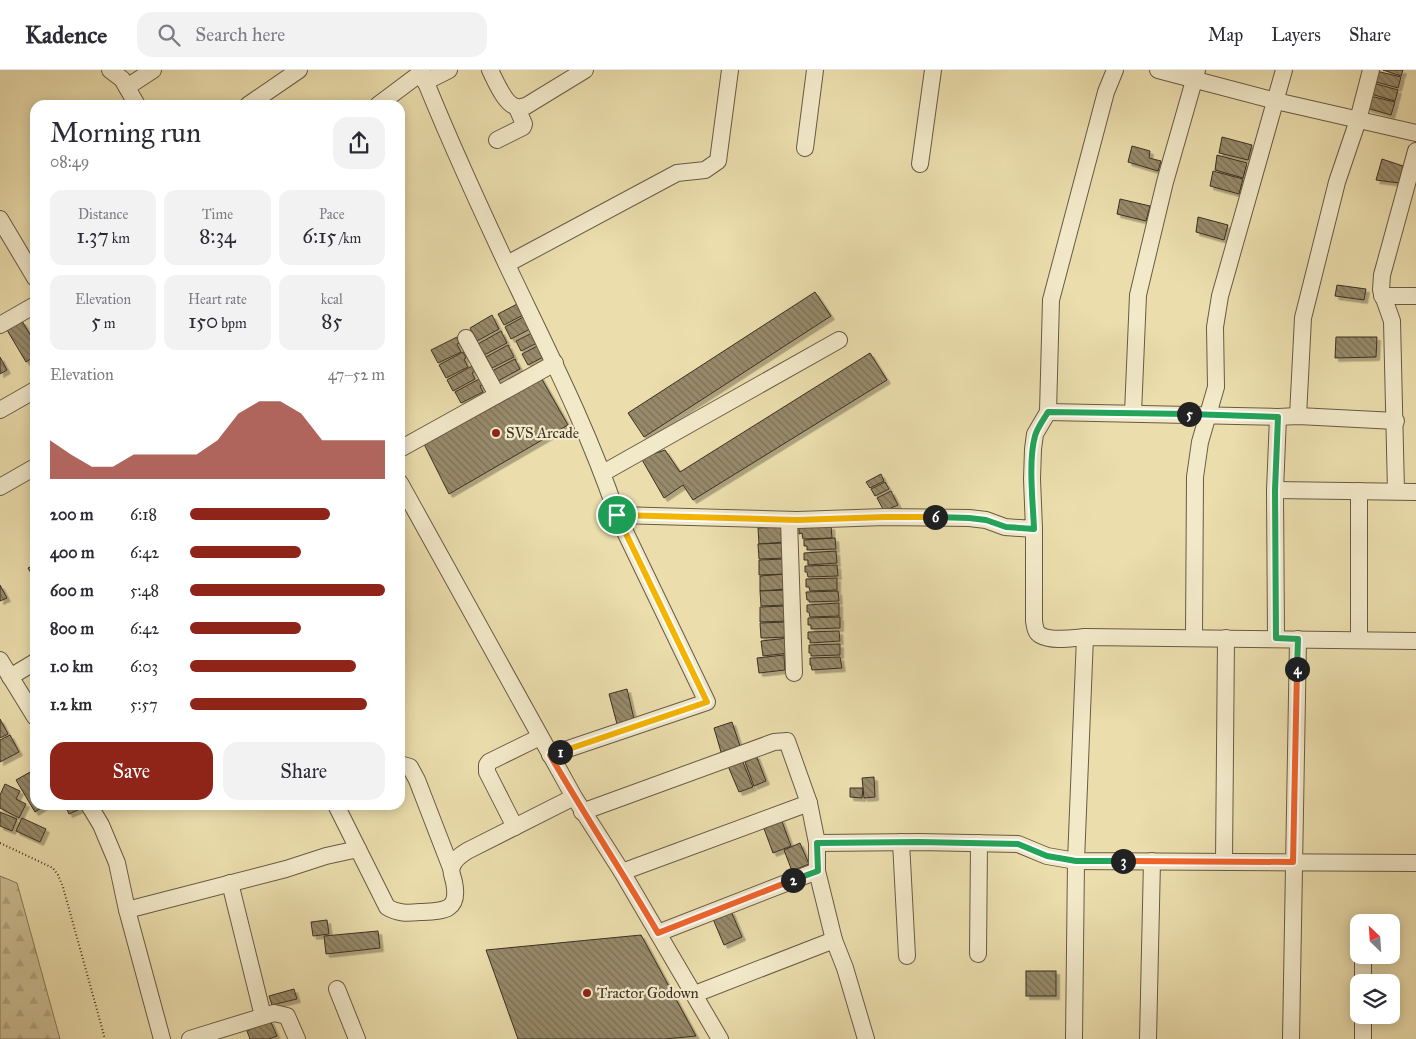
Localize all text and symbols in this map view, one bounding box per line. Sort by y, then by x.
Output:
search box [137,12,487,57]
text: Kadence [25,20,107,50]
icon: search [155,21,183,49]
text: Search here [195,23,285,46]
text: Map [1208,24,1243,46]
text: Layers [1271,24,1321,46]
text: Share [1349,24,1391,46]
text: Morning run [50,115,201,150]
button: share [333,117,385,169]
text: 08:49 [50,152,89,171]
text: Distance [78,206,128,223]
text: Time [202,206,233,223]
text: Pace [319,206,345,223]
text: 1.37 [76,223,109,249]
text: 8:34 [199,223,236,249]
text: 6:15 [302,223,336,249]
text: km [109,230,130,247]
text: /km [336,230,361,247]
text: Elevation [75,291,131,308]
text: Heart rate [188,291,247,308]
text: kcal [321,291,343,308]
text: 5 [91,308,101,334]
text: 150 [188,308,218,334]
text: 85 [321,308,342,334]
text: m [101,315,115,332]
text: bpm [218,315,247,332]
text: Elevation [50,365,114,384]
text: 47–52 m [328,365,385,384]
pin: 5 [1176,402,1202,426]
text: 5 [1186,406,1193,423]
place label: SVS Arcade [506,424,579,442]
marker: SVS Arcade [490,427,502,439]
pin [596,494,638,536]
icon: arrive [603,501,631,529]
pin: 6 [922,504,948,530]
text: 200 m [50,505,93,524]
text: 6:18 [130,505,157,524]
text: 6 [932,509,939,526]
text: 400 m [50,543,94,562]
text: 6:42 [130,543,159,562]
text: 600 m [50,581,94,600]
text: 5:48 [130,581,159,600]
text: 800 m [50,619,94,638]
text: 6:42 [130,619,159,638]
pin: 4 [1284,656,1310,682]
text: 1.0 km [50,657,93,676]
text: 6:03 [130,657,158,676]
text: 4 [1294,661,1301,678]
text: 1.2 km [50,695,92,714]
text: 5:57 [130,695,157,714]
pin: 1 [548,740,572,764]
button: Save [50,742,213,800]
button: Share [223,742,385,800]
text: 1 [558,744,563,761]
pin: 3 [1110,848,1136,874]
text: 3 [1121,853,1126,870]
pin: 2 [780,868,806,892]
text: 2 [790,872,797,889]
north arrow [1350,914,1400,964]
map controls [1350,914,1400,1024]
button: layers [1350,974,1400,1024]
place label: Tractor Godown [597,984,699,1002]
marker: Tractor Godown [581,987,593,999]

